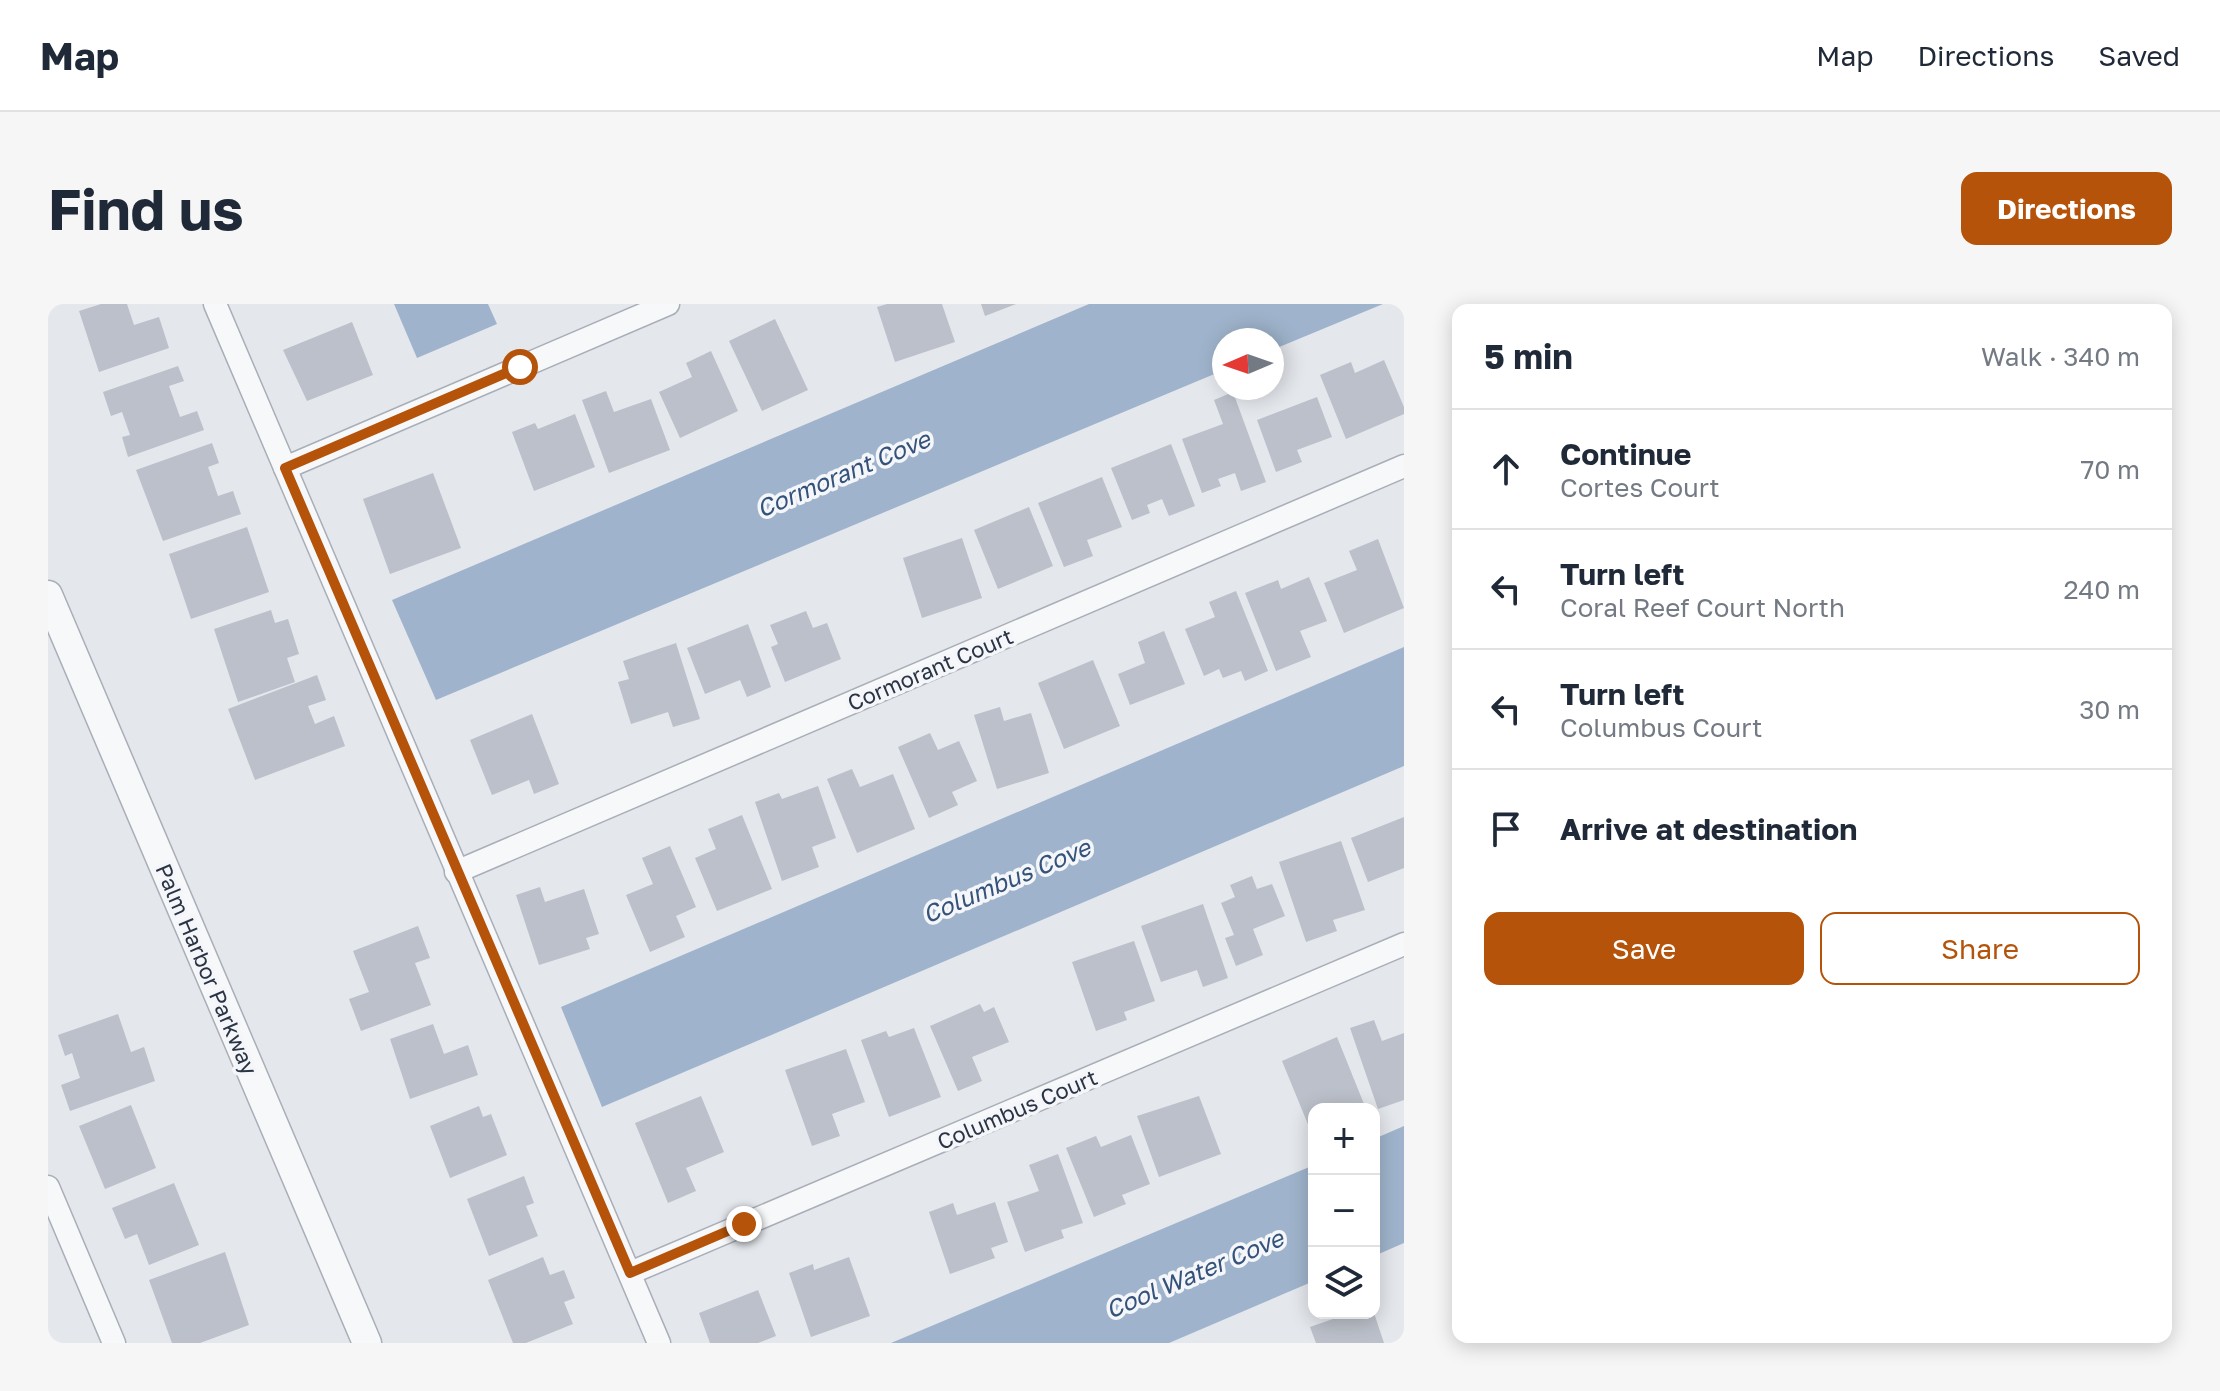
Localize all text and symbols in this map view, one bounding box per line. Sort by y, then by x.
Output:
text: Map [40,33,119,78]
text: Map [1816,39,1873,72]
text: Directions [1917,39,2054,72]
text: Saved [2098,39,2180,72]
button: Directions [1961,172,2172,245]
text: Find us [48,175,244,242]
north arrow [1212,328,1284,400]
text: 5 min [1484,336,1573,376]
text: Walk · 340 m [1981,341,2140,372]
route start [502,349,538,385]
water label: Cormorant Cove [752,423,936,523]
text: Continue [1560,436,1691,472]
icon: ahead [1484,447,1528,491]
text: 70 m [2081,454,2140,485]
text: Cortes Court [1560,472,1720,503]
text: Turn left [1560,556,1685,592]
icon: left [1484,567,1528,611]
text: 240 m [2063,574,2140,605]
text: Coral Reef Court North [1560,592,1845,623]
street label: Cormorant Court [843,622,1017,716]
text: Turn left [1560,676,1685,712]
icon: left [1484,687,1528,731]
text: 30 m [2079,694,2140,725]
text: Columbus Court [1560,712,1762,743]
icon: arrive [1484,807,1528,851]
text: Arrive at destination [1560,811,1857,847]
water label: Columbus Cove [918,831,1096,928]
street label: Palm Harbor Parkway [150,859,264,1079]
button: Save [1484,912,1804,985]
button: Share [1820,912,2140,985]
street label: Columbus Court [933,1063,1101,1155]
map controls [1308,1103,1380,1319]
button: + [1308,1103,1380,1175]
button: − [1308,1175,1380,1247]
route end [726,1206,762,1242]
water label: Cool Water Cove [1101,1222,1289,1324]
button: layers [1308,1247,1380,1319]

